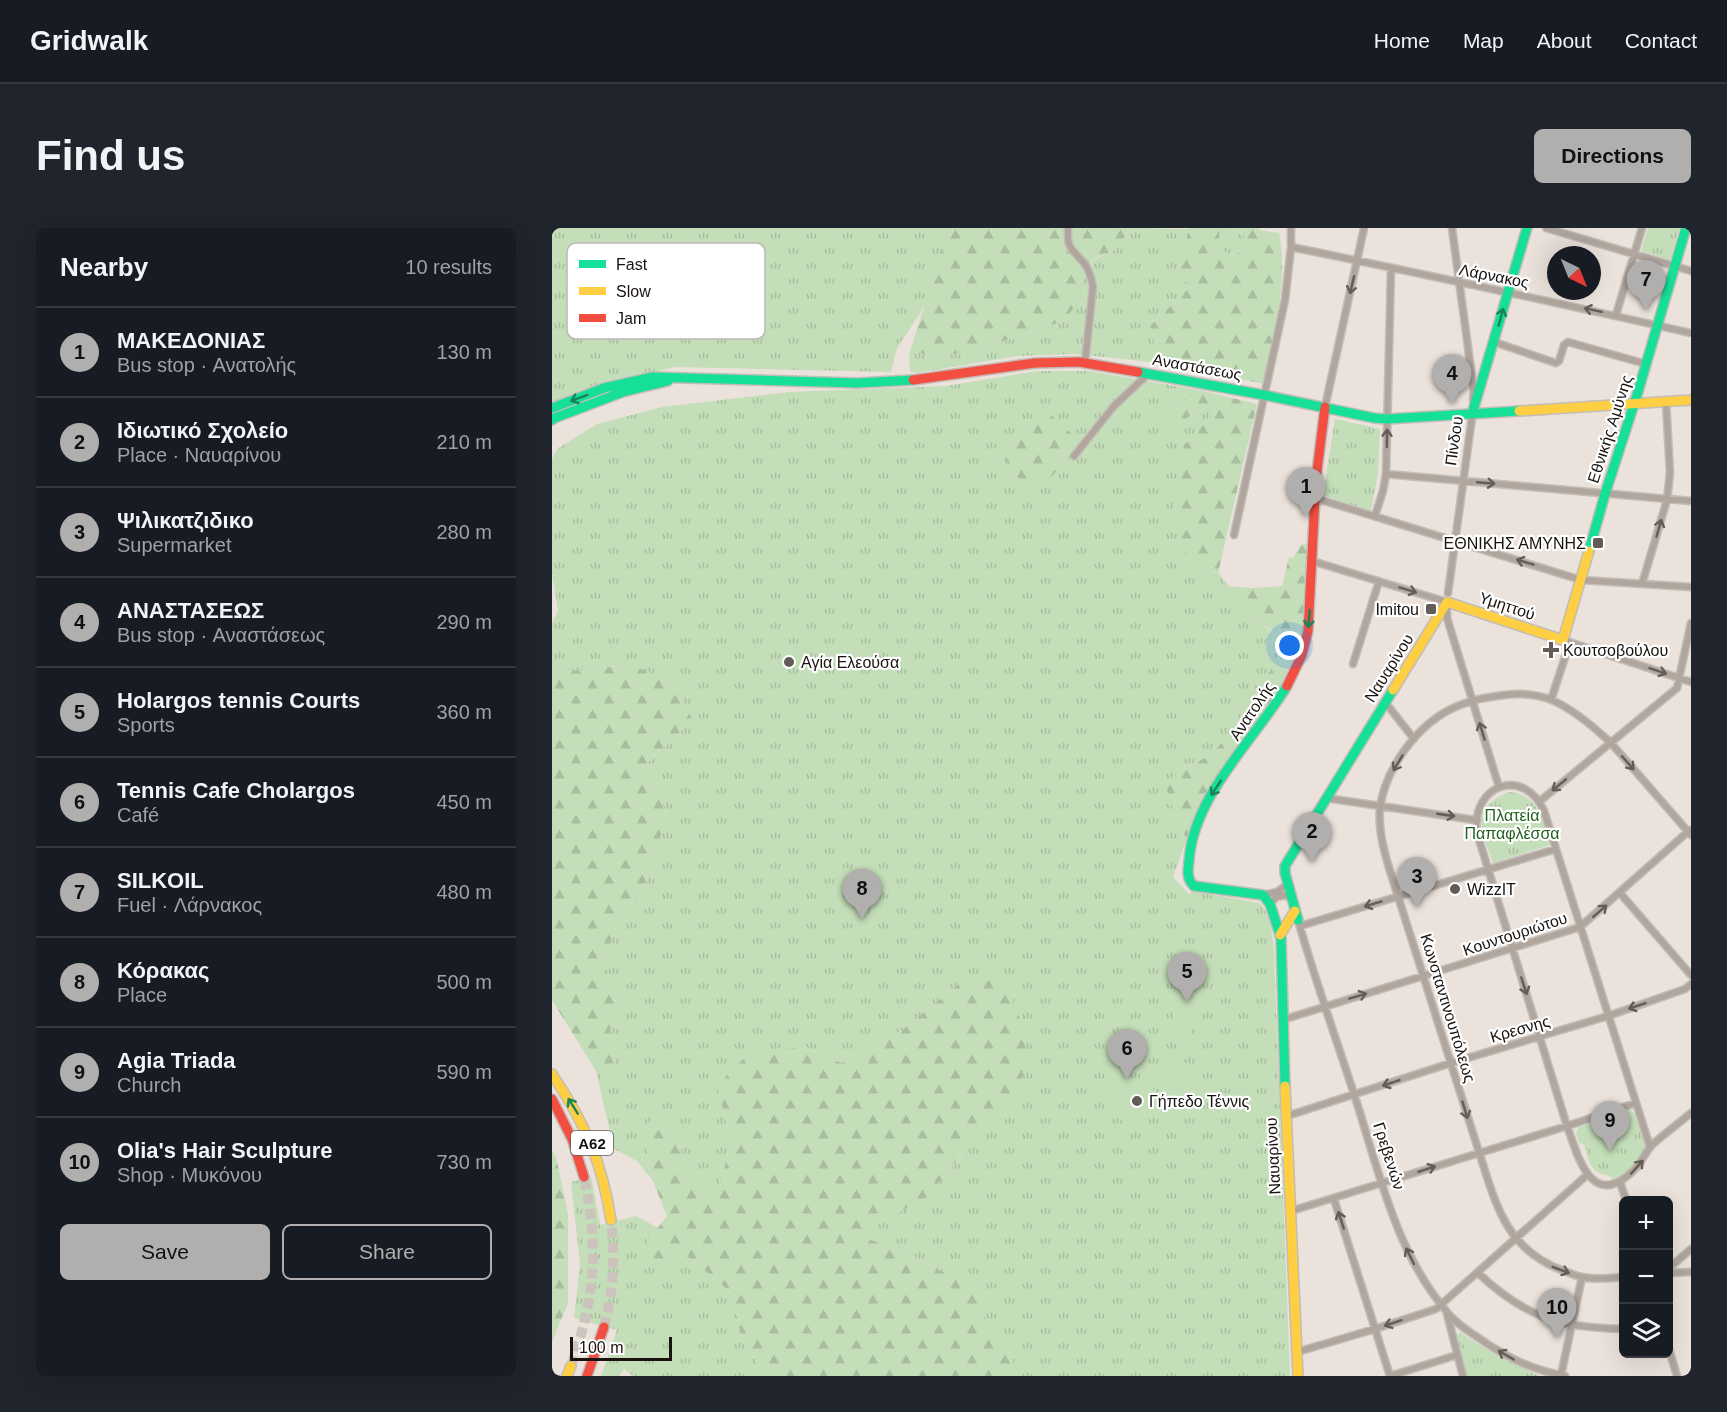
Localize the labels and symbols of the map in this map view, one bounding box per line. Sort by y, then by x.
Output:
legend [567,243,765,339]
north arrow [1547,246,1601,300]
text: Fast [616,256,648,273]
pin: 7 [1626,260,1666,310]
street label: Λάρνακος [1458,261,1531,291]
one-way arrow [1346,275,1357,294]
text: Slow [616,283,651,300]
one-way arrow [1584,304,1603,316]
one-way arrow [1496,308,1507,327]
text: Jam [616,310,646,327]
street label: Αναστάσεως [1151,351,1243,383]
pin: 4 [1432,354,1472,404]
street label: Εθνικής Αμύνης [1585,373,1636,485]
one-way arrow [570,393,589,404]
street label: Πίνδου [1442,415,1466,467]
one-way arrow [1381,429,1393,449]
pin: 1 [1286,468,1326,517]
one-way arrow [1476,478,1496,489]
one-way arrow [1654,518,1665,537]
place label: ΕΘΝΙΚΗΣ ΑΜΥΝΗΣ [1444,535,1586,552]
marker: ΕΘΝΙΚΗΣ ΑΜΥΝΗΣ [1591,536,1605,550]
one-way arrow [1516,556,1535,567]
one-way arrow [1398,585,1417,596]
street label: Υμηττού [1477,589,1537,623]
place label: Imitou [1375,601,1419,618]
marker: Imitou [1424,602,1438,616]
one-way arrow [1303,609,1314,629]
your location [1275,631,1304,660]
street label: Ναυαρίνου [1361,631,1417,705]
place label: Κουτσοβούλου [1563,642,1668,659]
marker: Κουτσοβούλου [1544,643,1558,657]
place label: Αγία Ελεούσα [801,654,899,671]
marker: Αγία Ελεούσα [782,655,796,669]
one-way arrow [1649,666,1668,677]
street label: Ανατολής [1226,678,1278,743]
one-way arrow [1476,722,1487,741]
one-way arrow [1391,754,1403,771]
one-way arrow [1621,755,1635,770]
one-way arrow [1210,779,1223,796]
one-way arrow [1551,779,1567,792]
park label: Πλατεία Παπαφλέσσα [1464,807,1560,842]
one-way arrow [1435,810,1455,821]
pin: 2 [1292,812,1332,862]
pin: 3 [1398,858,1436,907]
pin: 8 [842,870,882,919]
place label: WizzIT [1467,881,1516,898]
marker: WizzIT [1448,882,1462,896]
one-way arrow [1364,899,1383,910]
one-way arrow [1592,904,1607,918]
street label: Κουντουριώτου [1461,909,1569,959]
street label: Κωνσταντινουπόλεως [1417,932,1479,1085]
pin: 5 [1168,952,1206,1002]
one-way arrow [1519,976,1530,995]
one-way arrow [1348,990,1367,1001]
one-way arrow [1628,1001,1647,1012]
street label: Κρεσνης [1488,1012,1552,1046]
pin: 6 [1108,1030,1146,1079]
one-way arrow [1382,1078,1401,1089]
place label: Γήπεδο Τέννις [1149,1093,1250,1110]
marker: Γήπεδο Τέννις [1130,1094,1144,1108]
one-way arrow [567,1098,579,1114]
one-way arrow [1460,1100,1471,1119]
pin: 9 [1590,1102,1630,1151]
street label: Ναυαρίνου [1262,1117,1284,1195]
street label: Γρεβενών [1370,1120,1408,1192]
road number: Α62 [571,1131,613,1155]
one-way arrow [1630,1160,1644,1175]
one-way arrow [1417,1163,1436,1174]
one-way arrow [1335,1211,1346,1230]
one-way arrow [1403,1248,1415,1266]
one-way arrow [1551,1265,1570,1276]
pin: 10 [1538,1288,1576,1338]
one-way arrow [1384,1318,1403,1329]
scale bar [570,1334,672,1362]
one-way arrow [1498,1349,1515,1361]

